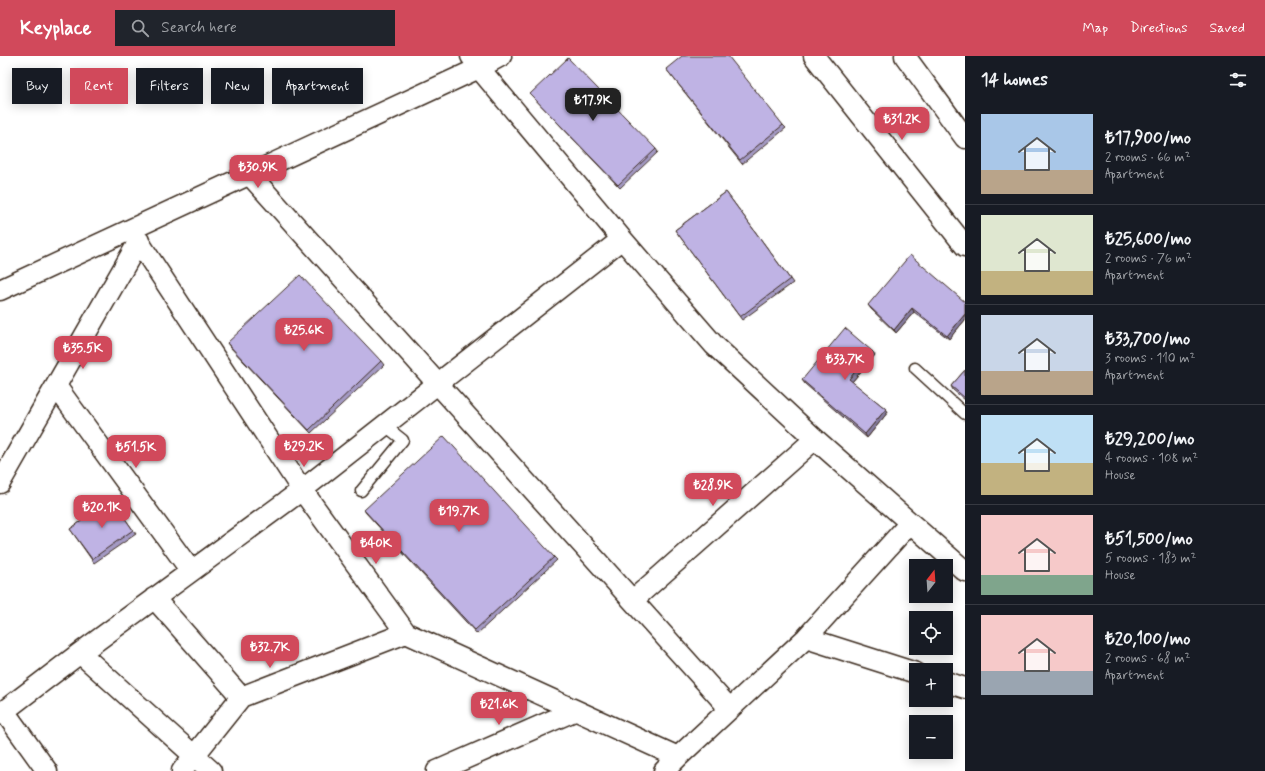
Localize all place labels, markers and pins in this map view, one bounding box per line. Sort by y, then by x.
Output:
pin: ₺17.9K [560,88,626,122]
pin: ₺31.2K [869,107,935,141]
pin: ₺30.9K [225,155,291,189]
pin: ₺25.6K [271,318,337,352]
pin: ₺35.5K [50,336,116,370]
pin: ₺33.7K [812,347,878,381]
pin: ₺29.2K [271,434,337,468]
pin: ₺51.5K [103,435,169,469]
pin: ₺28.9K [680,473,746,507]
pin: ₺20.1K [69,495,135,529]
pin: ₺19.7K [426,499,492,533]
pin: ₺40K [352,531,400,565]
pin: ₺32.7K [237,635,303,669]
pin: ₺21.6K [466,692,532,726]

